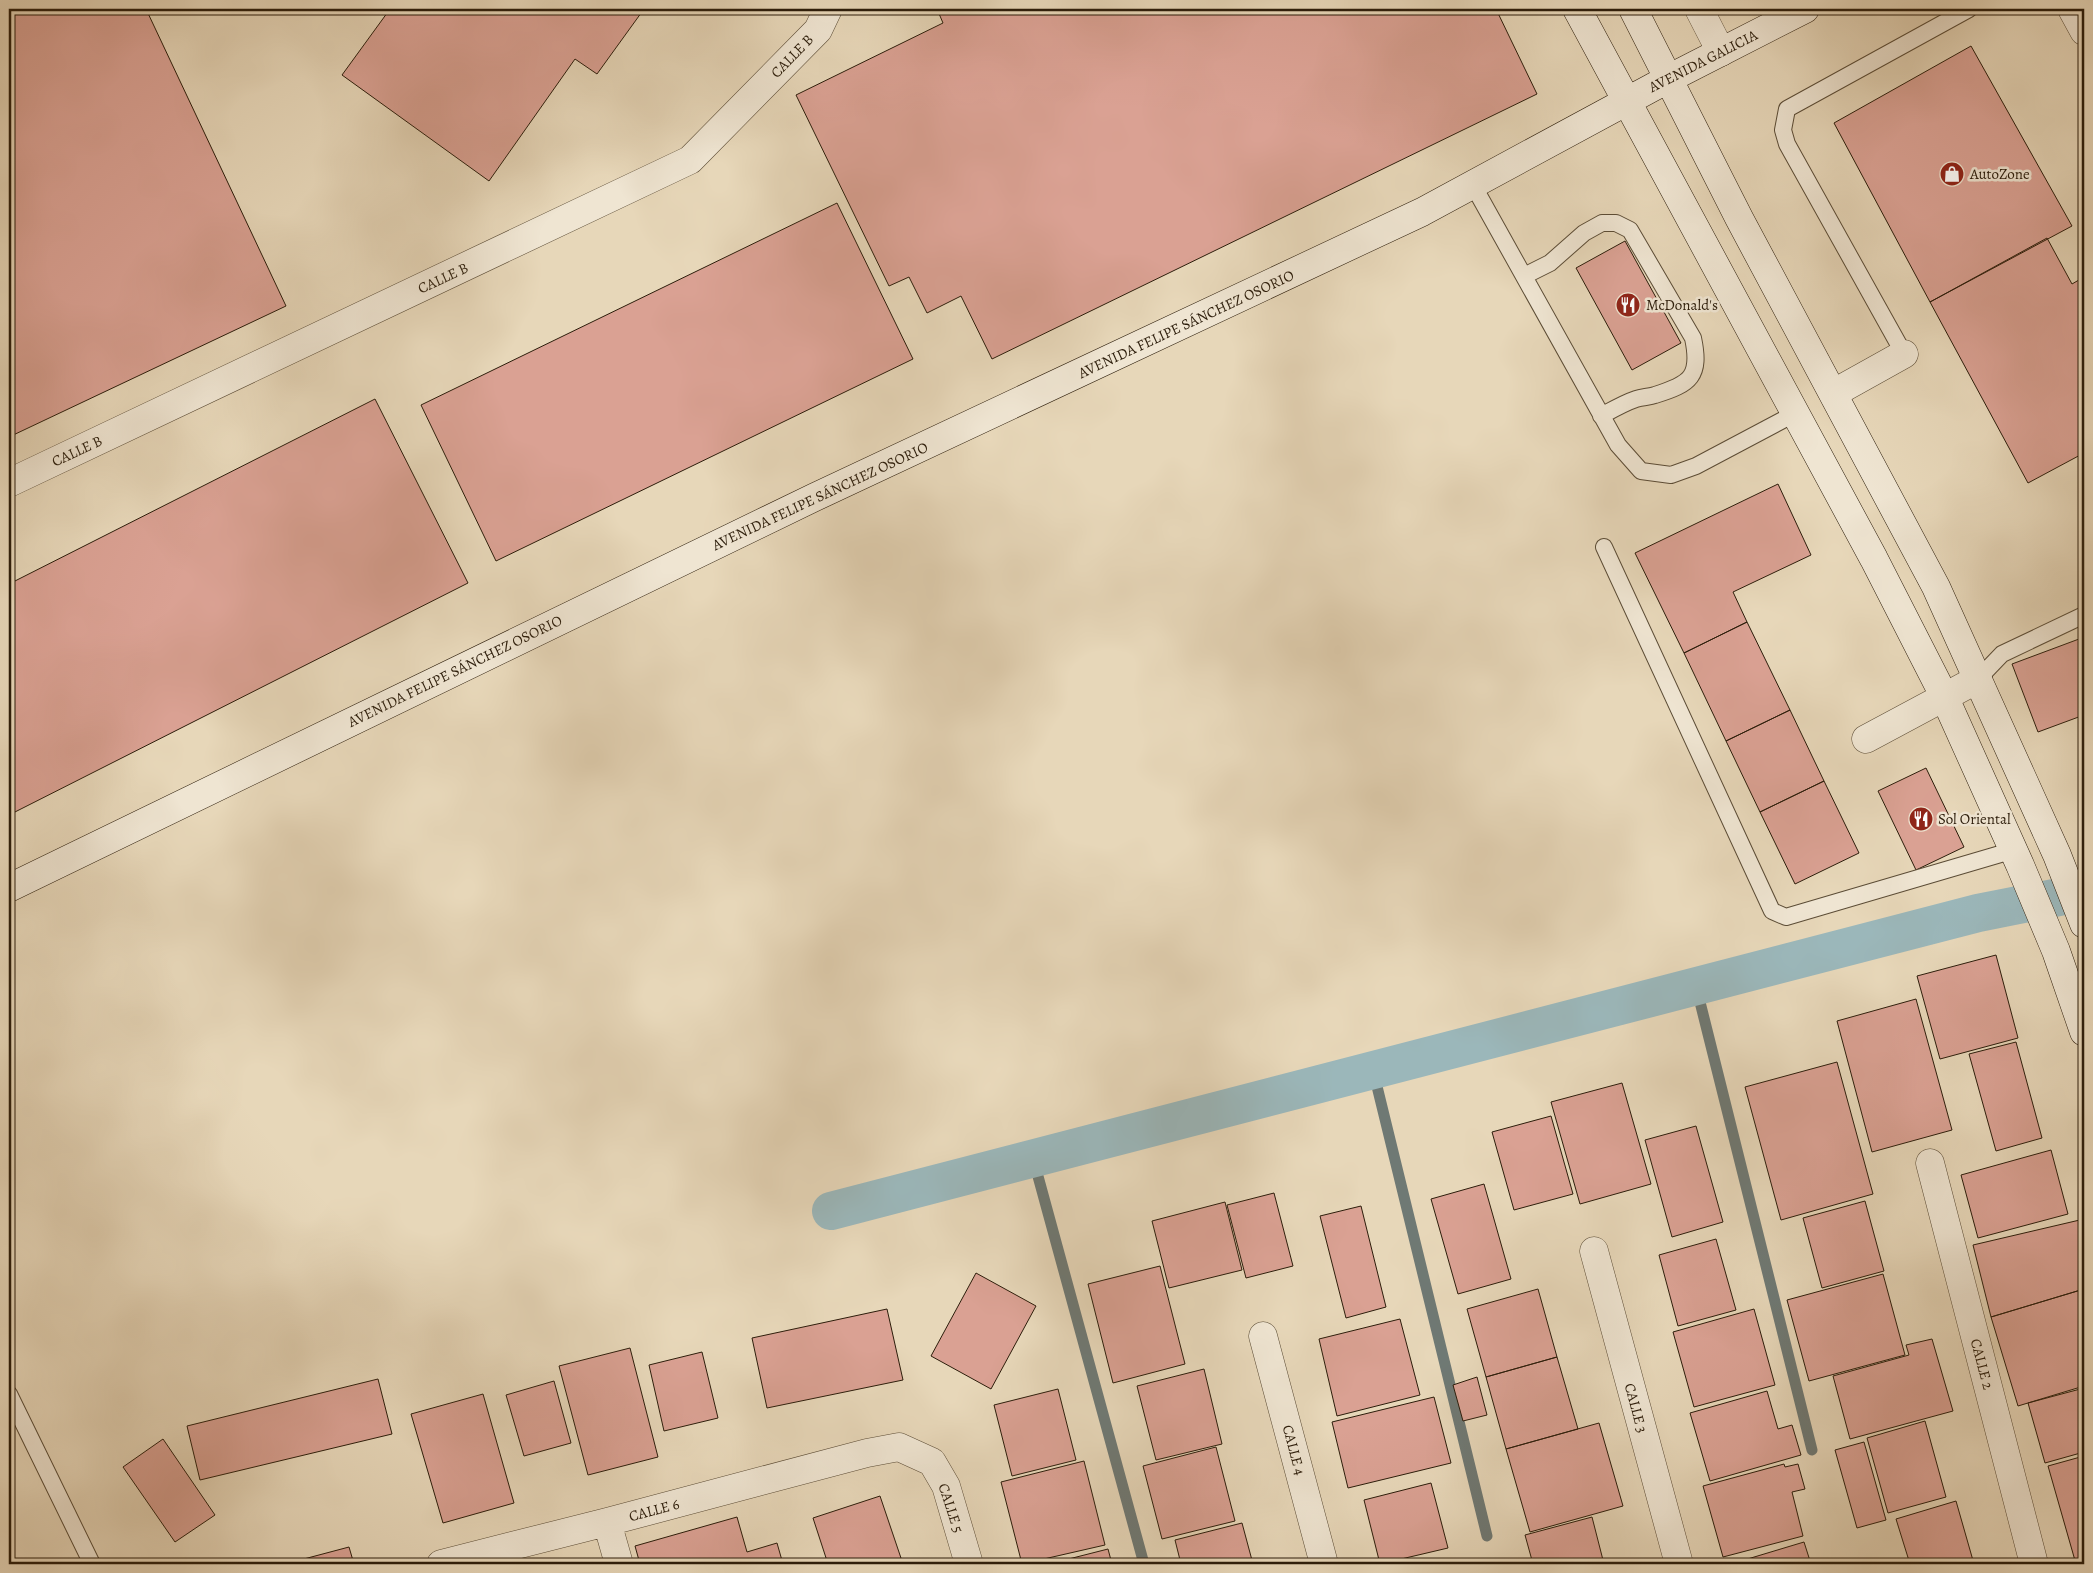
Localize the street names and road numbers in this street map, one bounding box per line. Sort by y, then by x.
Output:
street label: AVENIDA GALICIA [1644,25,1761,97]
street label: CALLE B [766,30,818,82]
street label: CALLE B [415,258,472,298]
street label: AVENIDA FELIPE SÁNCHEZ OSORIO [1074,265,1297,383]
street label: CALLE B [49,431,106,471]
street label: AVENIDA FELIPE SÁNCHEZ OSORIO [708,437,931,555]
street label: AVENIDA FELIPE SÁNCHEZ OSORIO [344,610,565,732]
street label: CALLE 2 [1966,1336,1998,1392]
street label: CALLE 3 [1620,1381,1652,1435]
street label: CALLE 4 [1278,1423,1310,1478]
street label: CALLE 5 [934,1481,968,1535]
street label: CALLE 6 [627,1494,682,1526]

